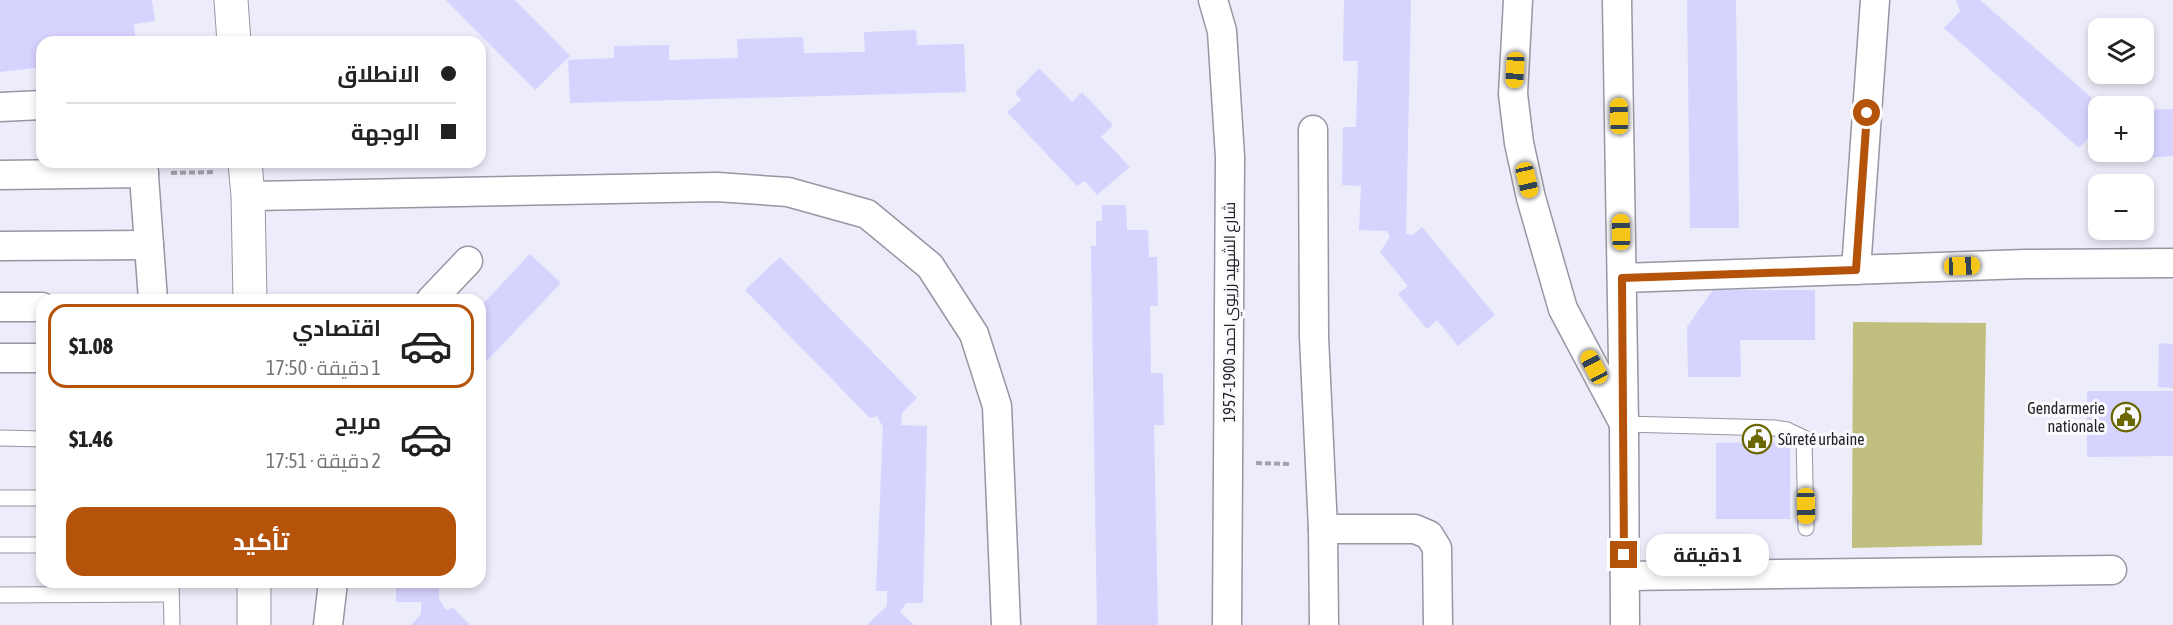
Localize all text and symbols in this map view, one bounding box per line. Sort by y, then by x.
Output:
map controls [2088,18,2154,240]
button: layers [2088,18,2154,84]
car [1505,52,1525,88]
text: الانطلاق [337,61,420,87]
button: + [2088,96,2154,162]
car [1610,98,1628,134]
route start [1853,99,1880,126]
text: الوجهة [351,119,420,145]
car [1514,160,1540,200]
button: − [2088,174,2154,240]
street label: شارع الشهيد رزيوي احمد 1900-1957 [1220,202,1243,422]
car [1612,214,1630,250]
car [1944,256,1980,276]
text: اقتصادي [292,315,381,341]
icon: car [399,319,453,373]
text: $1.08 [69,333,113,359]
car [1578,347,1610,387]
text: 1 دقيقة · 17:50 [266,356,381,379]
place label: Gendarmerie nationale [2027,399,2105,435]
public building icon: Gendarmerie nationale [2110,401,2142,433]
text: مريح [335,408,381,434]
icon: car [399,412,453,466]
public building icon: Sûreté urbaine [1741,423,1773,455]
text: $1.46 [69,426,113,452]
place label: Sûreté urbaine [1778,430,1865,448]
text: 2 دقيقة · 17:51 [266,449,381,472]
car [1797,488,1815,524]
button: تأكيد [66,507,456,576]
callout: 1 دقيقة [1645,534,1768,576]
route end [1610,541,1637,568]
text: 1 دقيقة [1673,543,1742,566]

